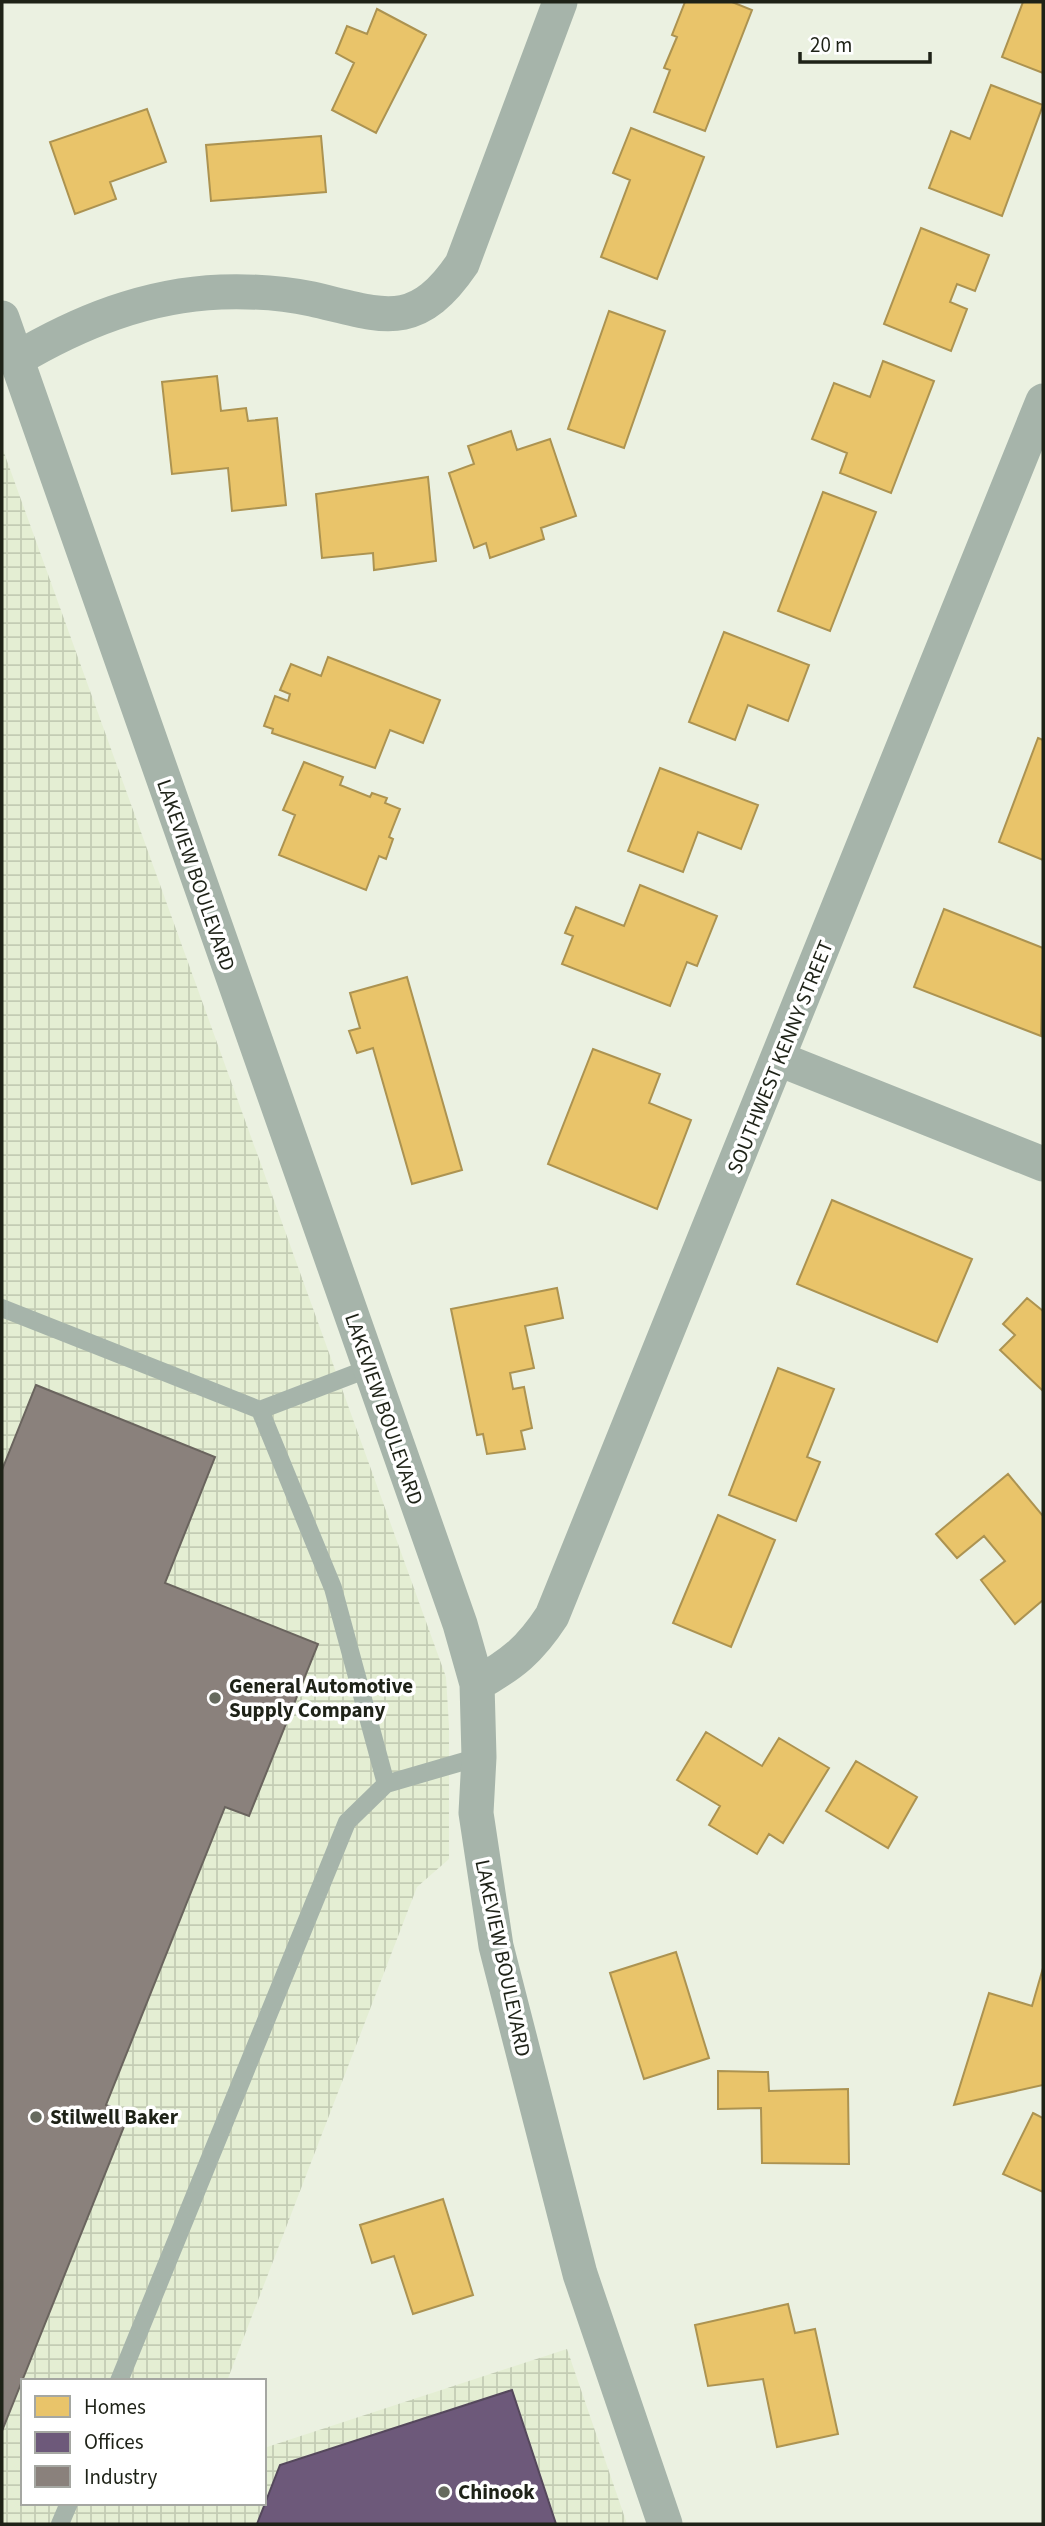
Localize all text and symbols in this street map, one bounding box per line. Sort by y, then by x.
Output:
scale bar [800,21,930,65]
text: 20 m [810,30,852,60]
street label: LAKEVIEW BOULEVARD [149,775,243,975]
street label: SOUTHWEST KENNY STREET [719,936,841,1178]
street label: LAKEVIEW BOULEVARD [337,1309,431,1509]
place label: General Automotive Supply Company [229,1671,413,1725]
marker: General Automotive Supply Company [207,1690,223,1706]
street label: LAKEVIEW BOULEVARD [467,1857,539,2059]
place label: Stilwell Baker [50,2102,179,2132]
marker: Stilwell Baker [28,2109,44,2125]
legend [21,2379,266,2505]
text: Homes [84,2392,146,2422]
text: Offices [84,2427,144,2457]
text: Industry [84,2462,157,2492]
place label: Chinook [458,2477,535,2507]
marker: Chinook [436,2484,452,2500]

